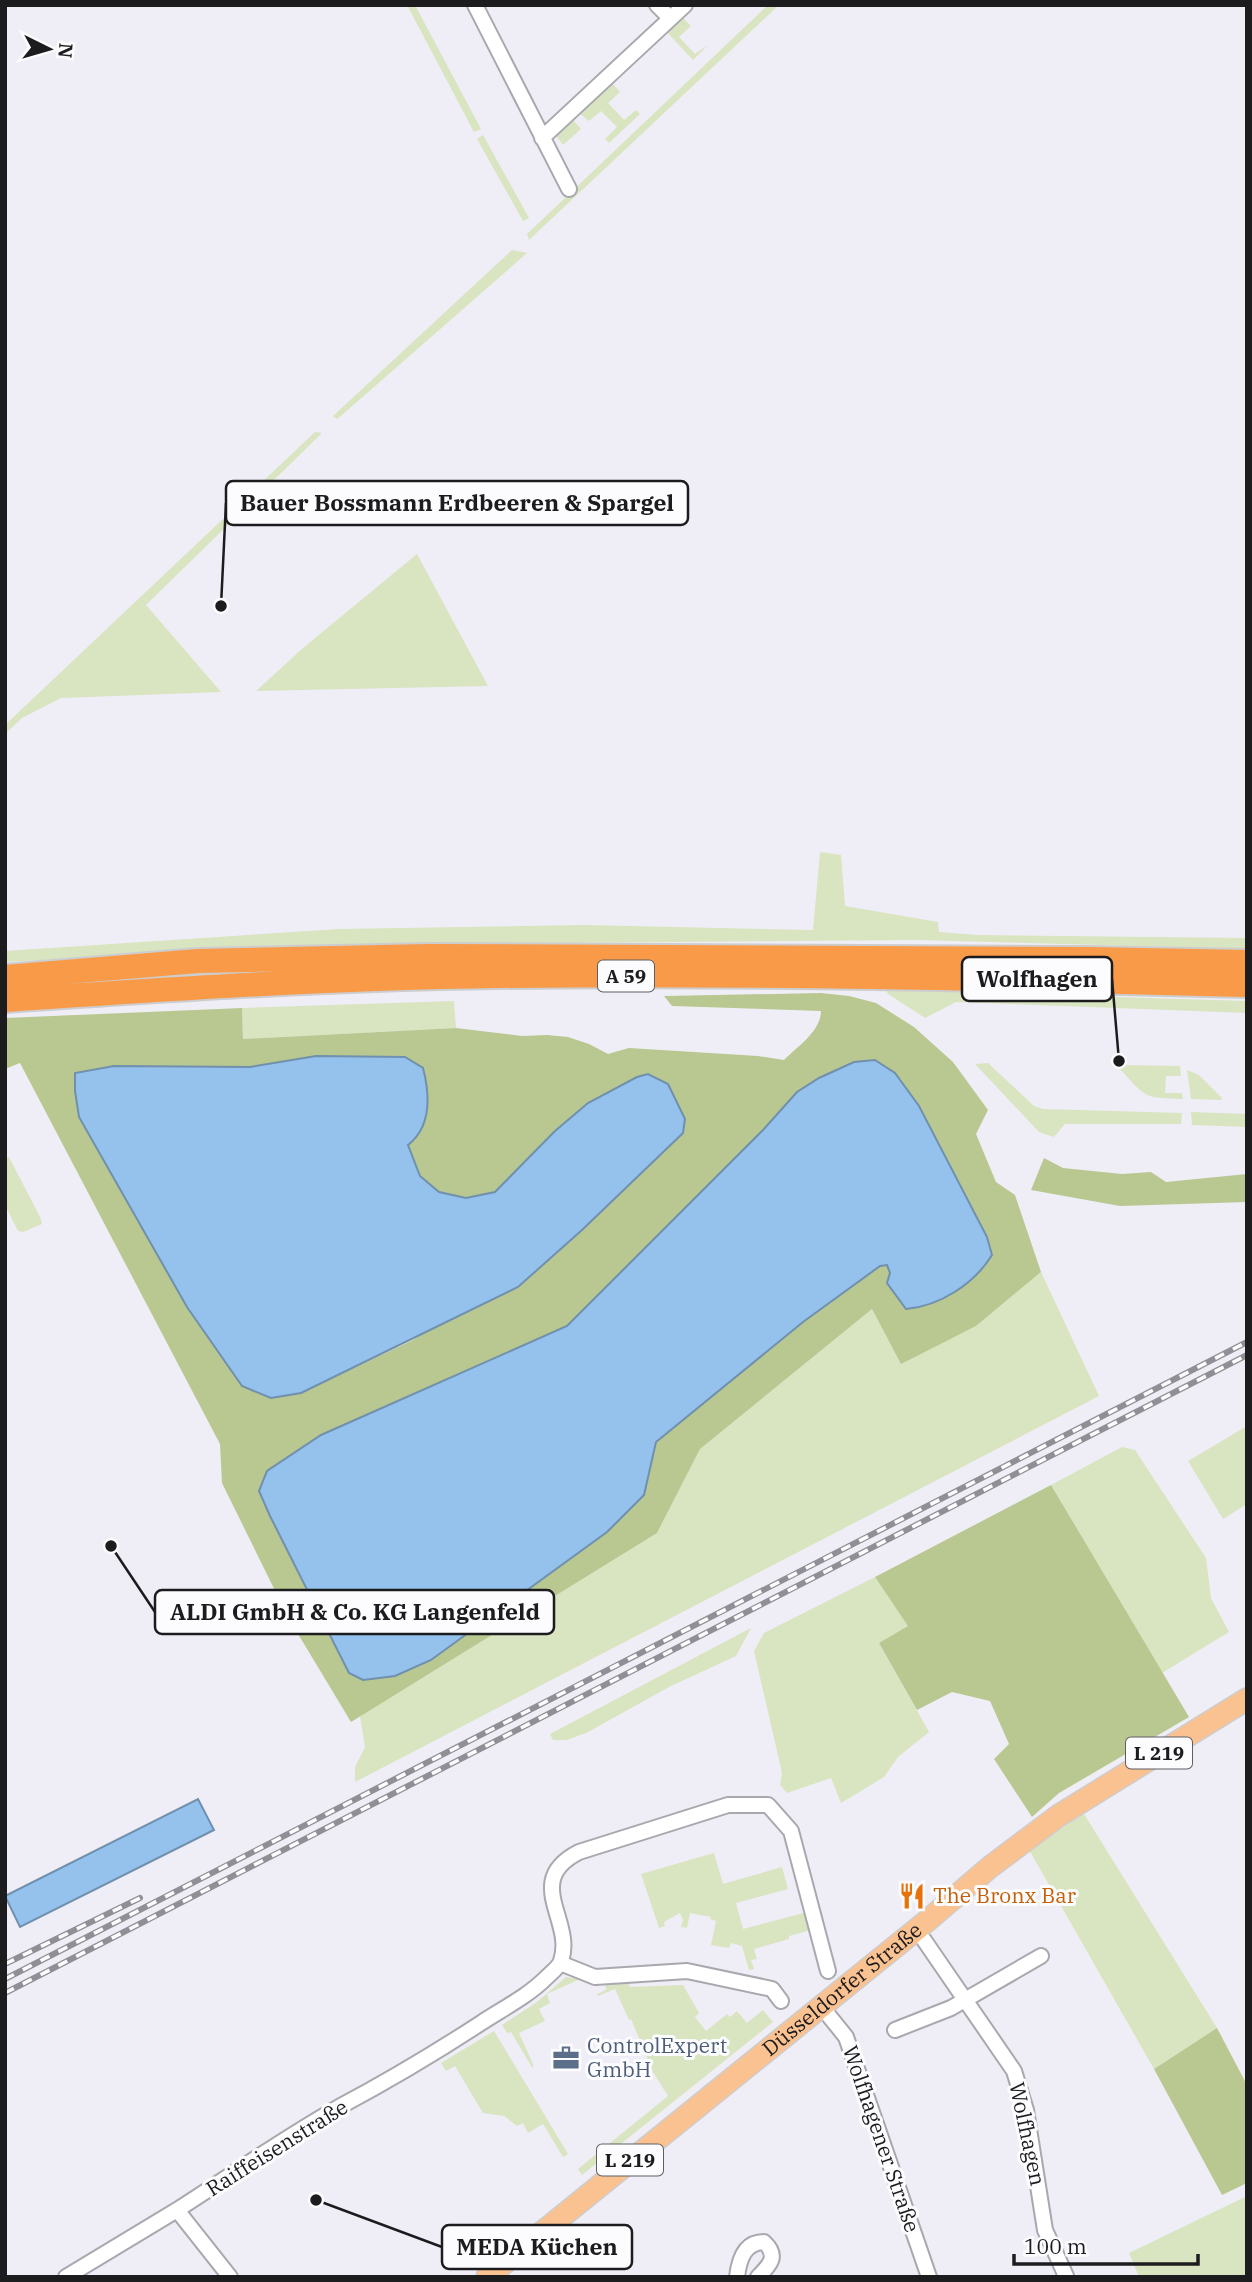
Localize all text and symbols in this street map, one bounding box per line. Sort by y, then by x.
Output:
north arrow [14,14,84,84]
text: N [53,42,79,59]
callout: Bauer Bossmann Erdbeeren & Spargel [226,481,688,525]
text: Bauer Bossmann Erdbeeren & Spargel [240,487,674,517]
callout: Wolfhagen [962,957,1112,1001]
road number: A 59 [598,960,654,992]
text: Wolfhagen [976,963,1098,993]
callout: ALDI GmbH & Co. KG Langenfeld [155,1590,554,1634]
text: ALDI GmbH & Co. KG Langenfeld [170,1596,540,1626]
road number: L 219 [1126,1737,1192,1768]
restaurant icon: The Bronx Bar [897,1881,927,1911]
place label: The Bronx Bar [933,1881,1077,1909]
street label: Düsseldorfer Straße [756,1916,927,2062]
place label: ControlExpert GmbH [587,2031,727,2083]
street label: Wolfhagener Straße [837,2042,927,2236]
office icon: ControlExpert GmbH [551,2043,581,2073]
street label: Wolfhagen [1003,2079,1053,2188]
street label: Raiffeisenstraße [200,2092,353,2202]
road number: L 219 [597,2144,663,2176]
scale bar [1014,2222,1198,2266]
callout: MEDA Küchen [442,2225,632,2269]
text: MEDA Küchen [456,2231,618,2261]
text: 100 m [1024,2232,1087,2260]

